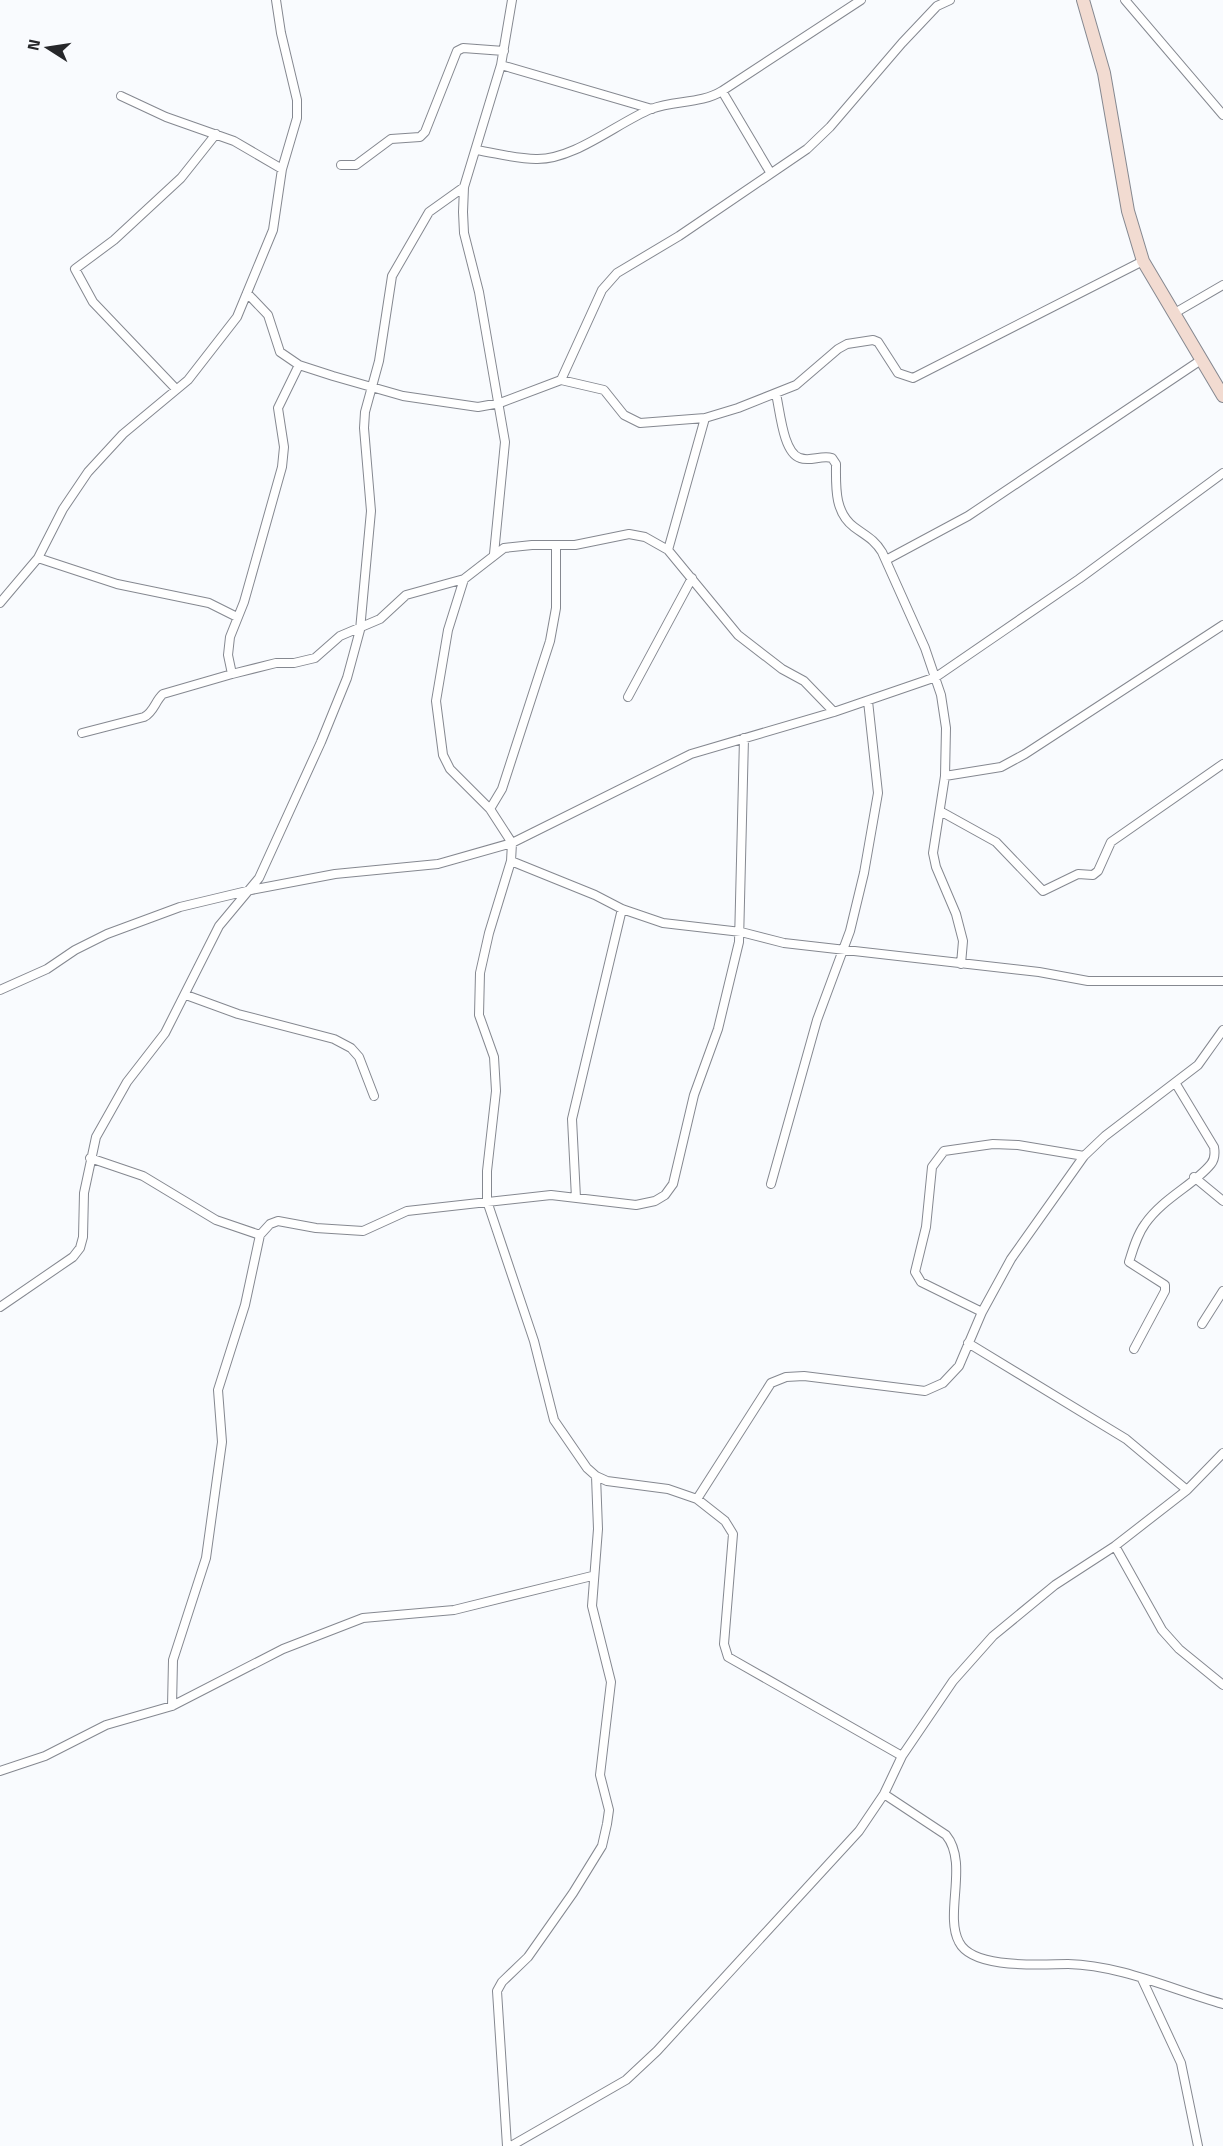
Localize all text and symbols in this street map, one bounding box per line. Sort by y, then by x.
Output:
north arrow [18,18,78,78]
text: N [20,37,46,53]

